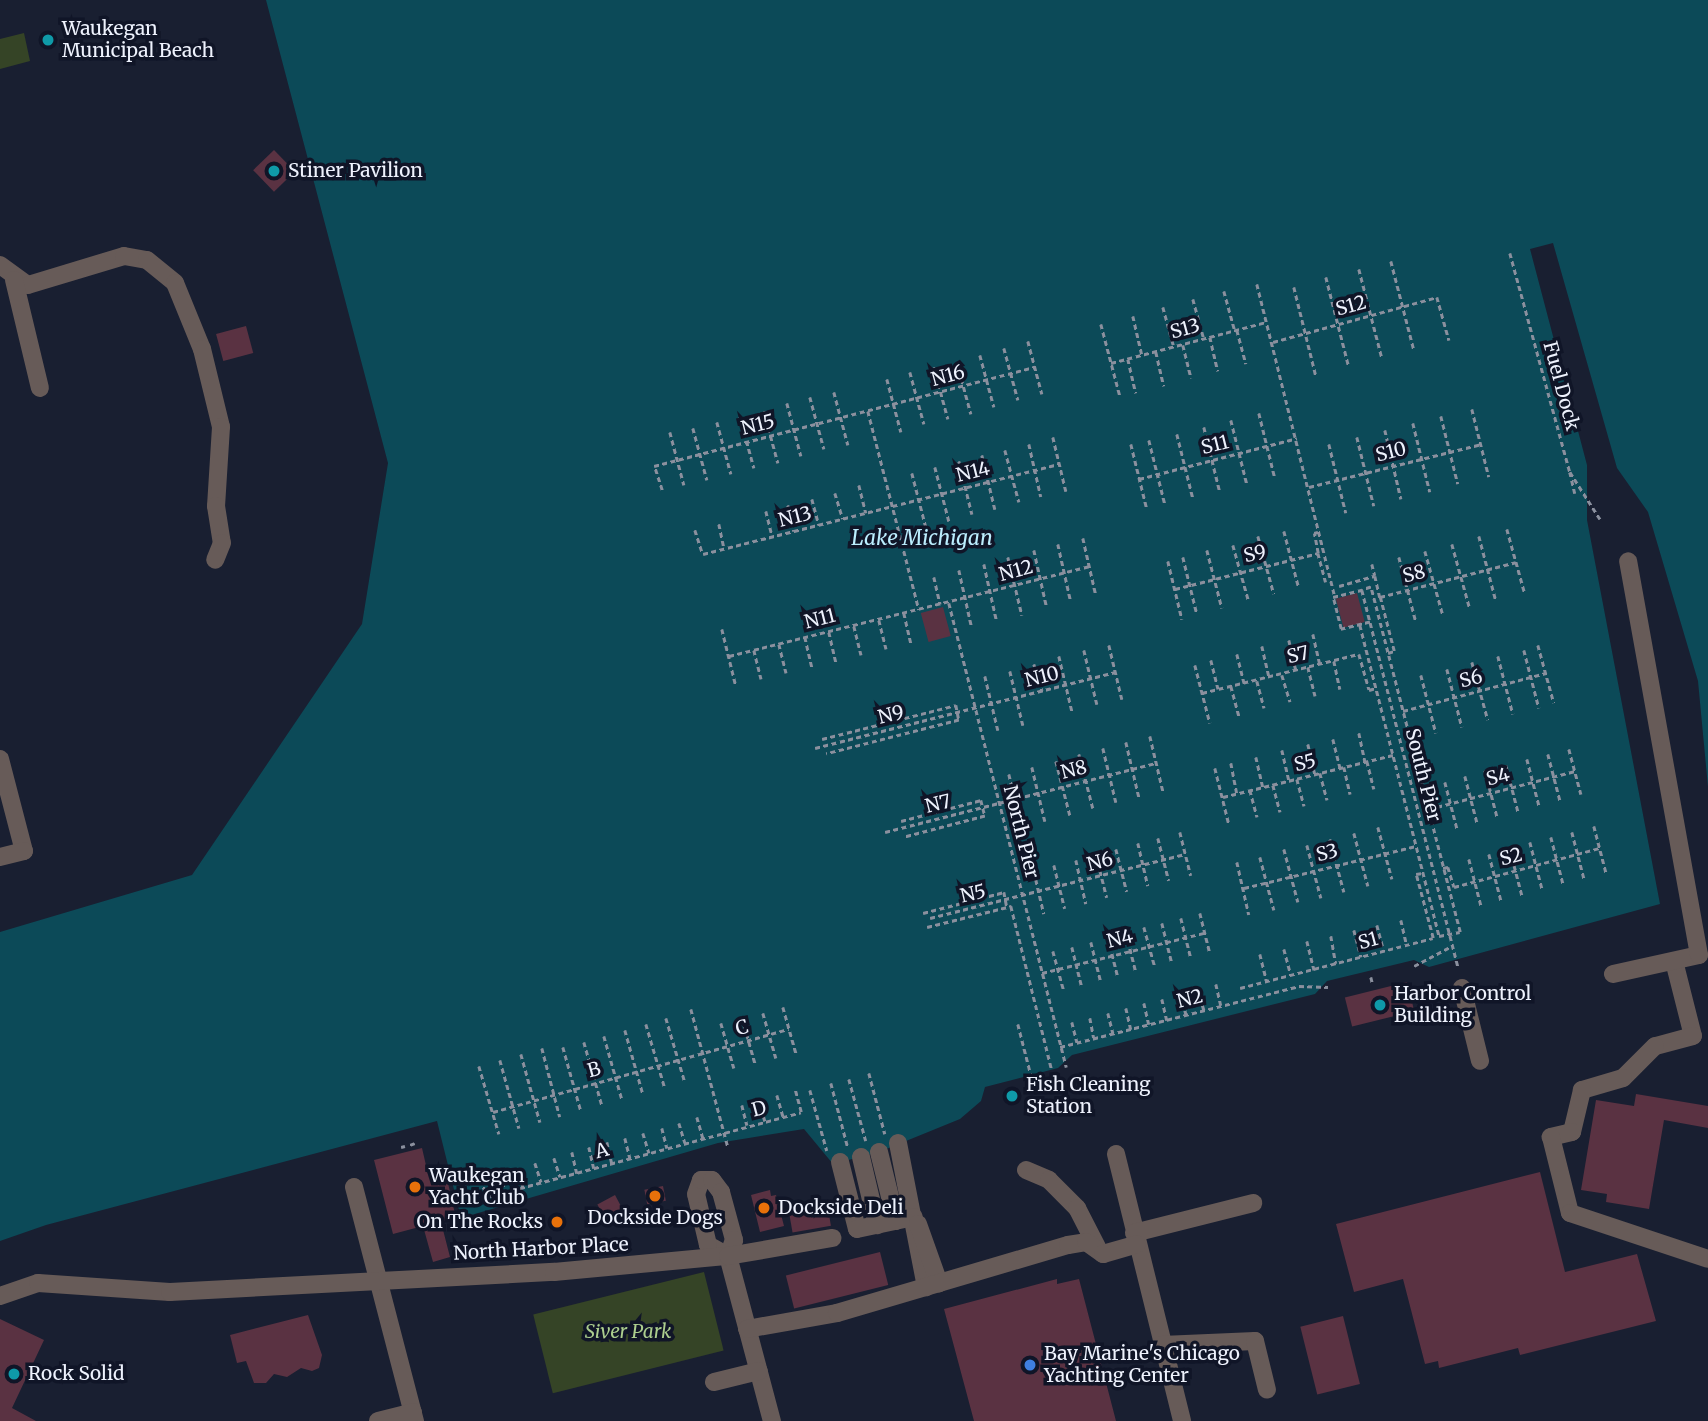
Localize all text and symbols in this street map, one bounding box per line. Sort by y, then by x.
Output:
place label: Waukegan Municipal Beach [62,18,214,62]
marker: Waukegan Municipal Beach [40,32,56,48]
place label: Stiner Pavilion [288,160,423,182]
marker: Stiner Pavilion [266,163,282,179]
street label: S12 [1333,291,1369,321]
street label: S13 [1168,314,1202,344]
street label: Fuel Dock [1538,339,1584,433]
street label: N16 [929,361,967,391]
street label: N15 [739,410,777,440]
street label: S11 [1199,431,1231,459]
street label: S10 [1373,437,1409,467]
street label: N14 [954,457,992,487]
street label: N13 [776,502,814,532]
water label: Lake Michigan [851,525,993,551]
street label: S9 [1241,540,1269,568]
street label: N12 [996,556,1036,586]
street label: S8 [1400,560,1428,588]
street label: N11 [802,604,838,634]
street label: S7 [1285,641,1311,669]
street label: N10 [1022,662,1062,692]
street label: S6 [1457,665,1485,693]
street label: N9 [876,701,906,729]
street label: South Pier [1400,726,1446,824]
street label: S5 [1292,749,1318,777]
street label: N8 [1059,756,1089,784]
street label: S4 [1484,763,1512,791]
street label: North Pier [998,783,1044,881]
street label: N7 [923,790,953,818]
street label: S3 [1314,839,1340,867]
street label: S2 [1497,843,1525,871]
street label: N6 [1085,848,1115,876]
street label: N5 [958,880,988,908]
street label: N4 [1105,925,1135,953]
street label: S1 [1356,927,1380,955]
place label: Harbor Control Building [1394,983,1531,1027]
street label: N2 [1175,985,1205,1013]
marker: Harbor Control Building [1372,997,1388,1013]
street label: C [733,1015,751,1041]
street label: B [585,1057,603,1083]
place label: Fish Cleaning Station [1026,1074,1151,1118]
marker: Fish Cleaning Station [1004,1088,1020,1104]
street label: D [749,1096,769,1122]
street label: A [593,1138,611,1164]
place label: Waukegan Yacht Club [429,1165,525,1209]
marker: Waukegan Yacht Club [407,1179,423,1195]
marker: Dockside Dogs [647,1188,663,1204]
place label: Dockside Deli [778,1197,904,1219]
marker: Dockside Deli [756,1200,772,1216]
place label: Dockside Dogs [587,1207,723,1229]
place label: On The Rocks [416,1211,543,1233]
marker: On The Rocks [549,1214,565,1230]
street label: North Harbor Place [453,1233,629,1265]
park label: Siver Park [585,1321,671,1343]
place label: Bay Marine's Chicago Yachting Center [1044,1343,1240,1387]
marker: Bay Marine's Chicago Yachting Center [1022,1357,1038,1373]
place label: Rock Solid [28,1363,124,1385]
marker: Rock Solid [6,1366,22,1382]

